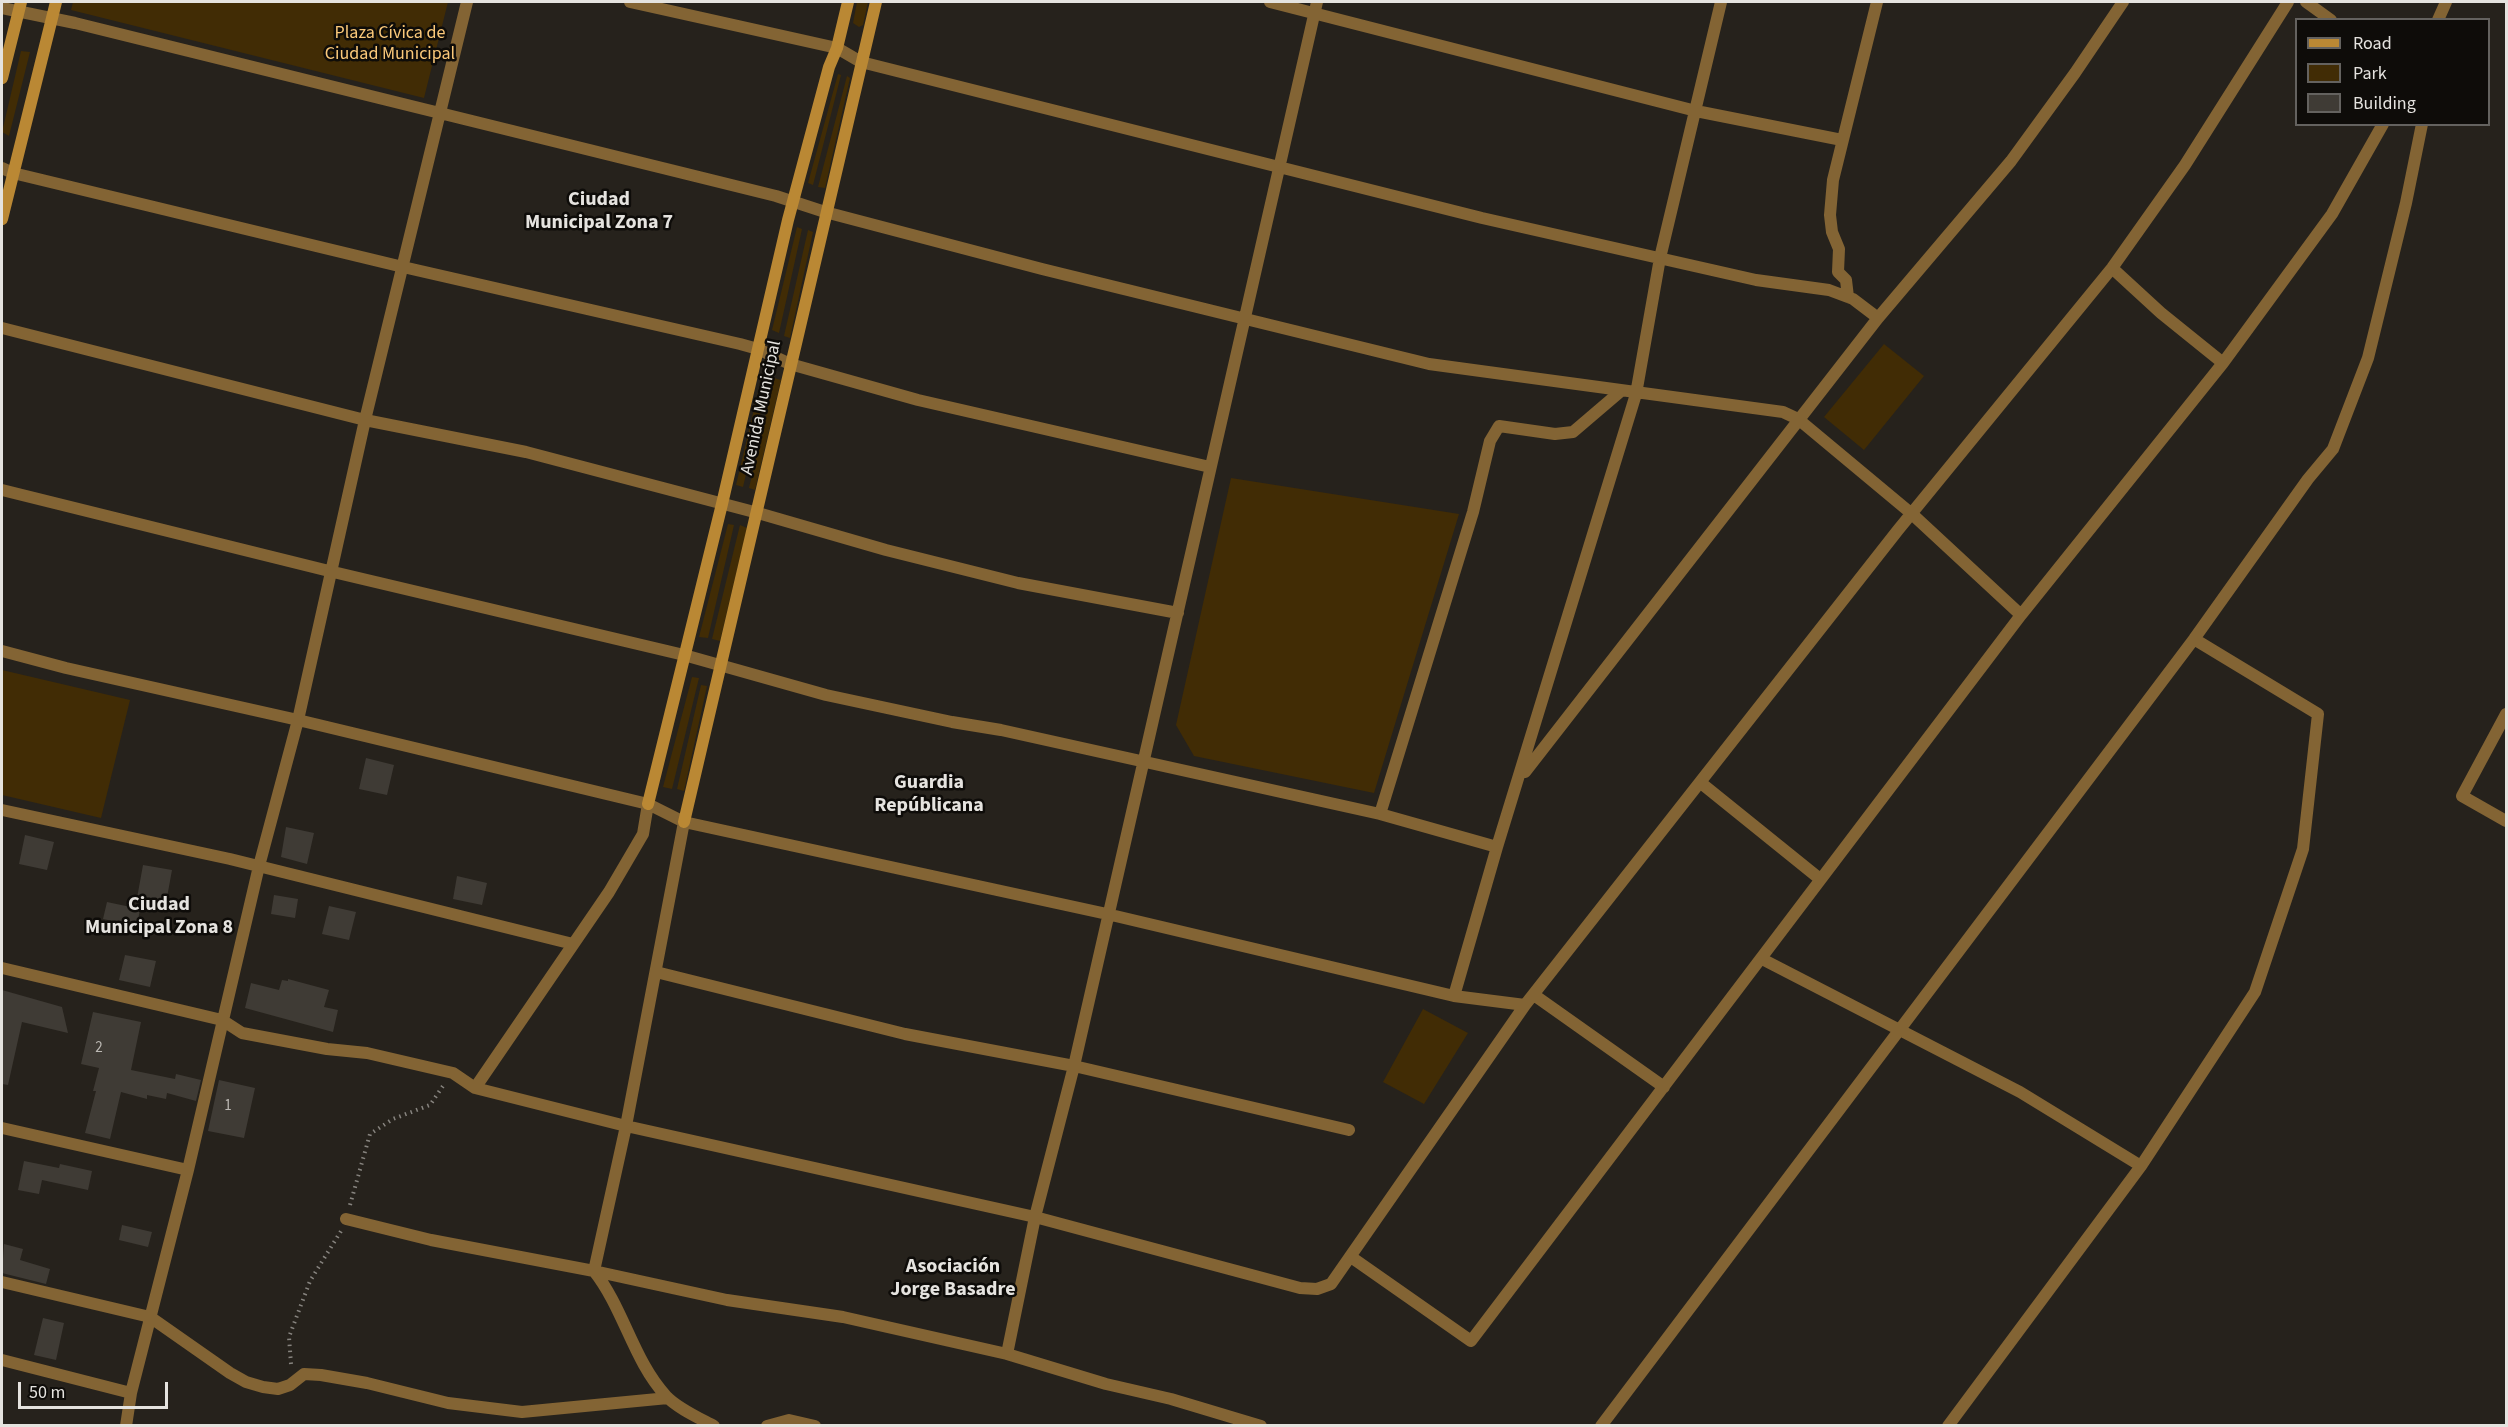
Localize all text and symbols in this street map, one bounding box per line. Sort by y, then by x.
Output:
legend [2295,18,2490,126]
park label: Plaza Cívica de Ciudad Municipal [325,23,455,66]
text: Road [2353,31,2392,56]
text: Park [2353,61,2387,86]
text: Building [2353,91,2416,116]
district label: Ciudad Municipal Zona 7 [525,189,673,236]
street label: Avenida Municipal [737,339,787,477]
district label: Guardia Repúblicana [874,772,984,819]
district label: Ciudad Municipal Zona 8 [85,894,233,941]
house number: 2 [95,1040,103,1058]
house number: 1 [224,1098,232,1116]
district label: Asociación Jorge Basadre [890,1256,1016,1303]
scale bar [21,1370,171,1408]
text: 50 m [29,1380,65,1405]

